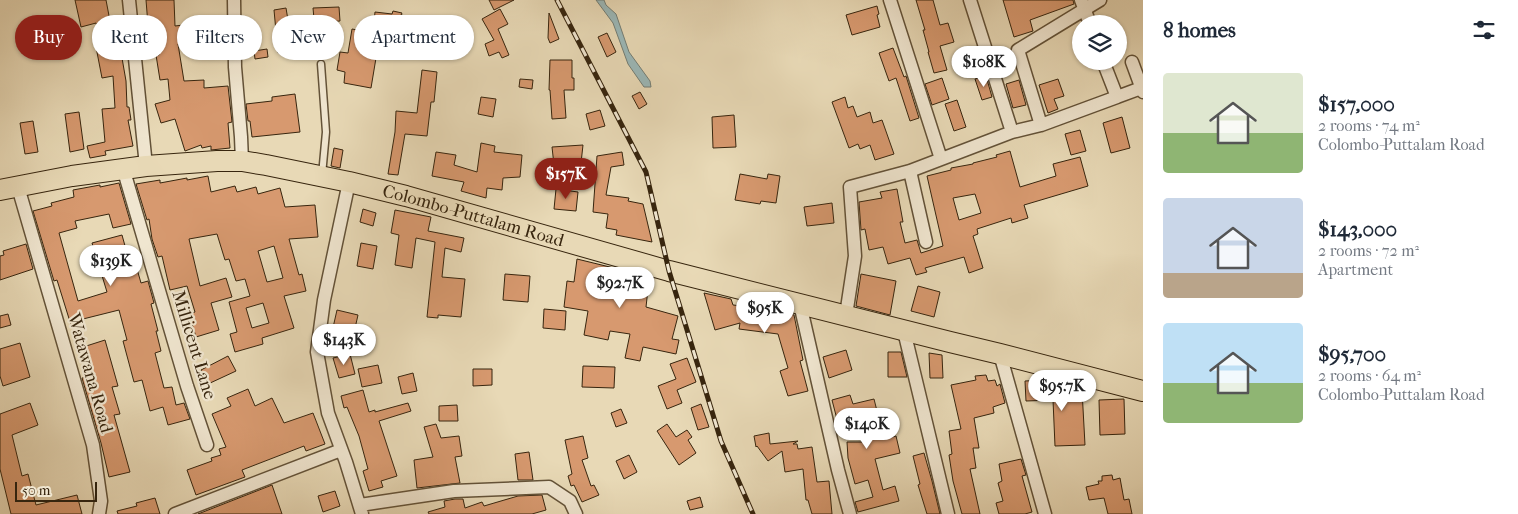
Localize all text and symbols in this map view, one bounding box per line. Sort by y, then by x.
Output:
chip: Buy [15,15,82,60]
chip: Rent [92,15,167,60]
chip: Filters [177,15,262,60]
chip: New [272,15,344,60]
chip: Apartment [354,15,474,60]
map controls [1072,15,1127,70]
button: layers [1072,15,1127,70]
icon: filters [1470,16,1498,44]
text: 8 homes [1163,18,1236,42]
pin: $108K [949,46,1019,88]
text: $108K [963,52,1005,71]
text: $157,000 [1318,92,1395,116]
icon: home [1203,93,1263,153]
text: 2 rooms · 74 m² [1318,116,1420,135]
text: Colombo-Puttalam Road [1318,135,1485,154]
pin: $157K [531,158,601,200]
text: $157K [546,164,586,183]
street label: Colombo-Puttalam Road [380,180,567,251]
text: $143,000 [1318,217,1397,241]
icon: home [1203,218,1263,278]
text: 2 rooms · 72 m² [1318,241,1419,260]
pin: $139K [76,244,146,287]
text: $139K [90,251,132,270]
text: Apartment [1318,260,1393,279]
pin: $92.7K [579,266,661,309]
text: $92.7K [597,273,643,292]
street label: Millicent Lane [167,288,221,402]
pin: $95K [735,292,795,334]
text: $95K [747,298,783,317]
street label: Watawana Road [63,310,117,435]
pin: $143K [309,324,379,366]
text: $143K [323,330,365,349]
text: $95,700 [1318,342,1386,366]
icon: home [1203,343,1263,403]
text: 2 rooms · 64 m² [1318,366,1421,385]
pin: $95.7K [1021,370,1103,412]
text: $95.7K [1039,376,1085,395]
text: Colombo-Puttalam Road [1318,385,1485,404]
pin: $140K [832,408,902,450]
text: $140K [845,414,889,433]
scale bar [15,479,98,502]
text: 50 m [22,482,50,499]

